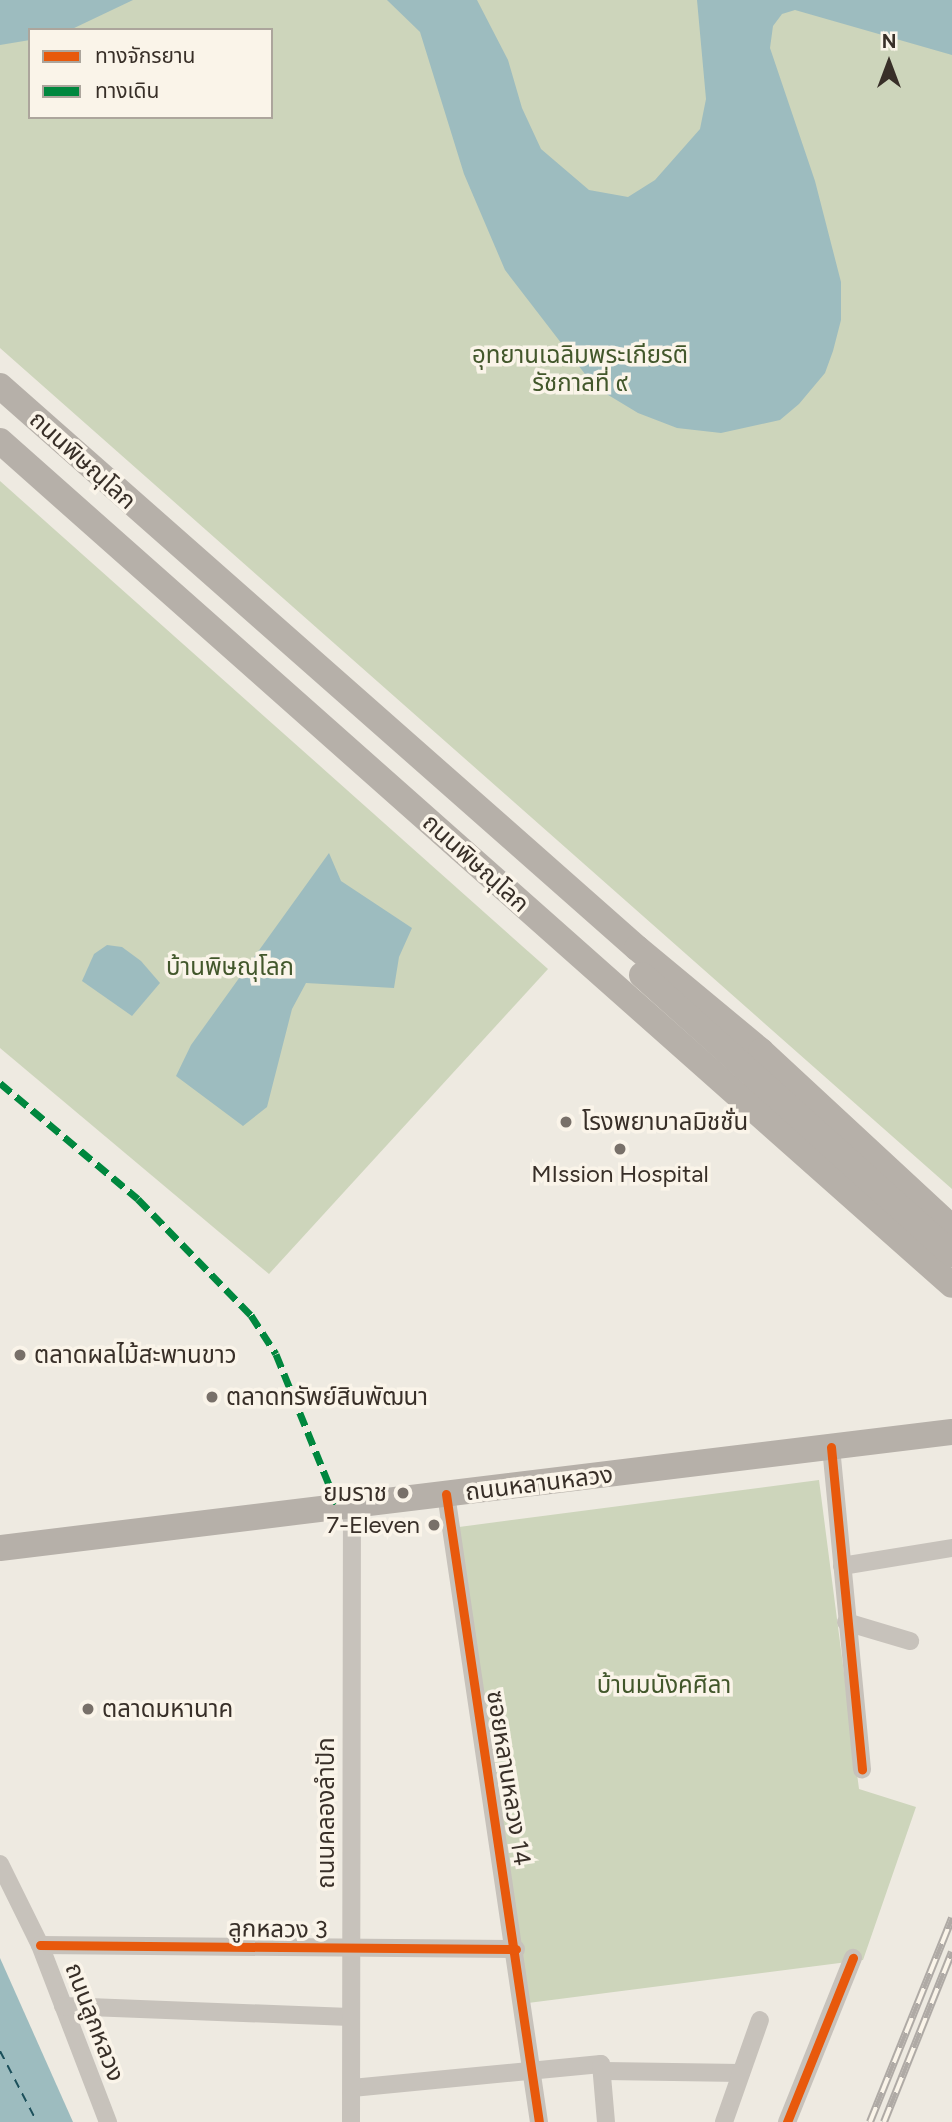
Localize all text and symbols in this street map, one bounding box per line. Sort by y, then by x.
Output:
legend [28,28,273,119]
north arrow [854,28,924,98]
text: N [882,30,896,53]
text: ทางจักรยาน [95,43,196,68]
text: ทางเดิน [95,78,159,103]
park label: อุทยานเฉลิมพระเกียรติ รัชกาลที่ ๙ [472,341,688,397]
street label: ถนนพิษณุโลก [24,405,142,515]
street label: ถนนพิษณุโลก [417,808,535,918]
park label: บ้านพิษณุโลก [166,953,294,981]
place label: โรงพยาบาลมิชชั่น [582,1108,748,1136]
marker: โรงพยาบาลมิชชั่น [556,1112,576,1132]
marker: MIssion Hospital [612,1141,628,1157]
place label: MIssion Hospital [531,1160,709,1188]
place label: ตลาดผลไม้สะพานขาว [34,1341,236,1369]
marker: ตลาดผลไม้สะพานขาว [12,1347,28,1363]
place label: ตลาดทรัพย์สินพัฒนา [226,1383,428,1411]
marker: ตลาดทรัพย์สินพัฒนา [204,1389,220,1405]
street label: ถนนหลานหลวง [463,1460,615,1506]
place label: ยมราช [323,1479,387,1507]
marker: ยมราช [393,1483,413,1503]
place label: 7-Eleven [326,1511,420,1539]
marker: 7-Eleven [426,1517,442,1533]
park label: บ้านมนังคศิลา [597,1671,731,1699]
street label: ซอยหลานหลวง 14 [481,1688,537,1868]
place label: ตลาดมหานาค [102,1695,233,1723]
marker: ตลาดมหานาค [80,1701,96,1717]
street label: ถนนคลองลำปัก [312,1737,340,1889]
street label: ลูกหลวง 3 [228,1914,328,1944]
street label: ถนนลูกหลวง [59,1959,131,2085]

